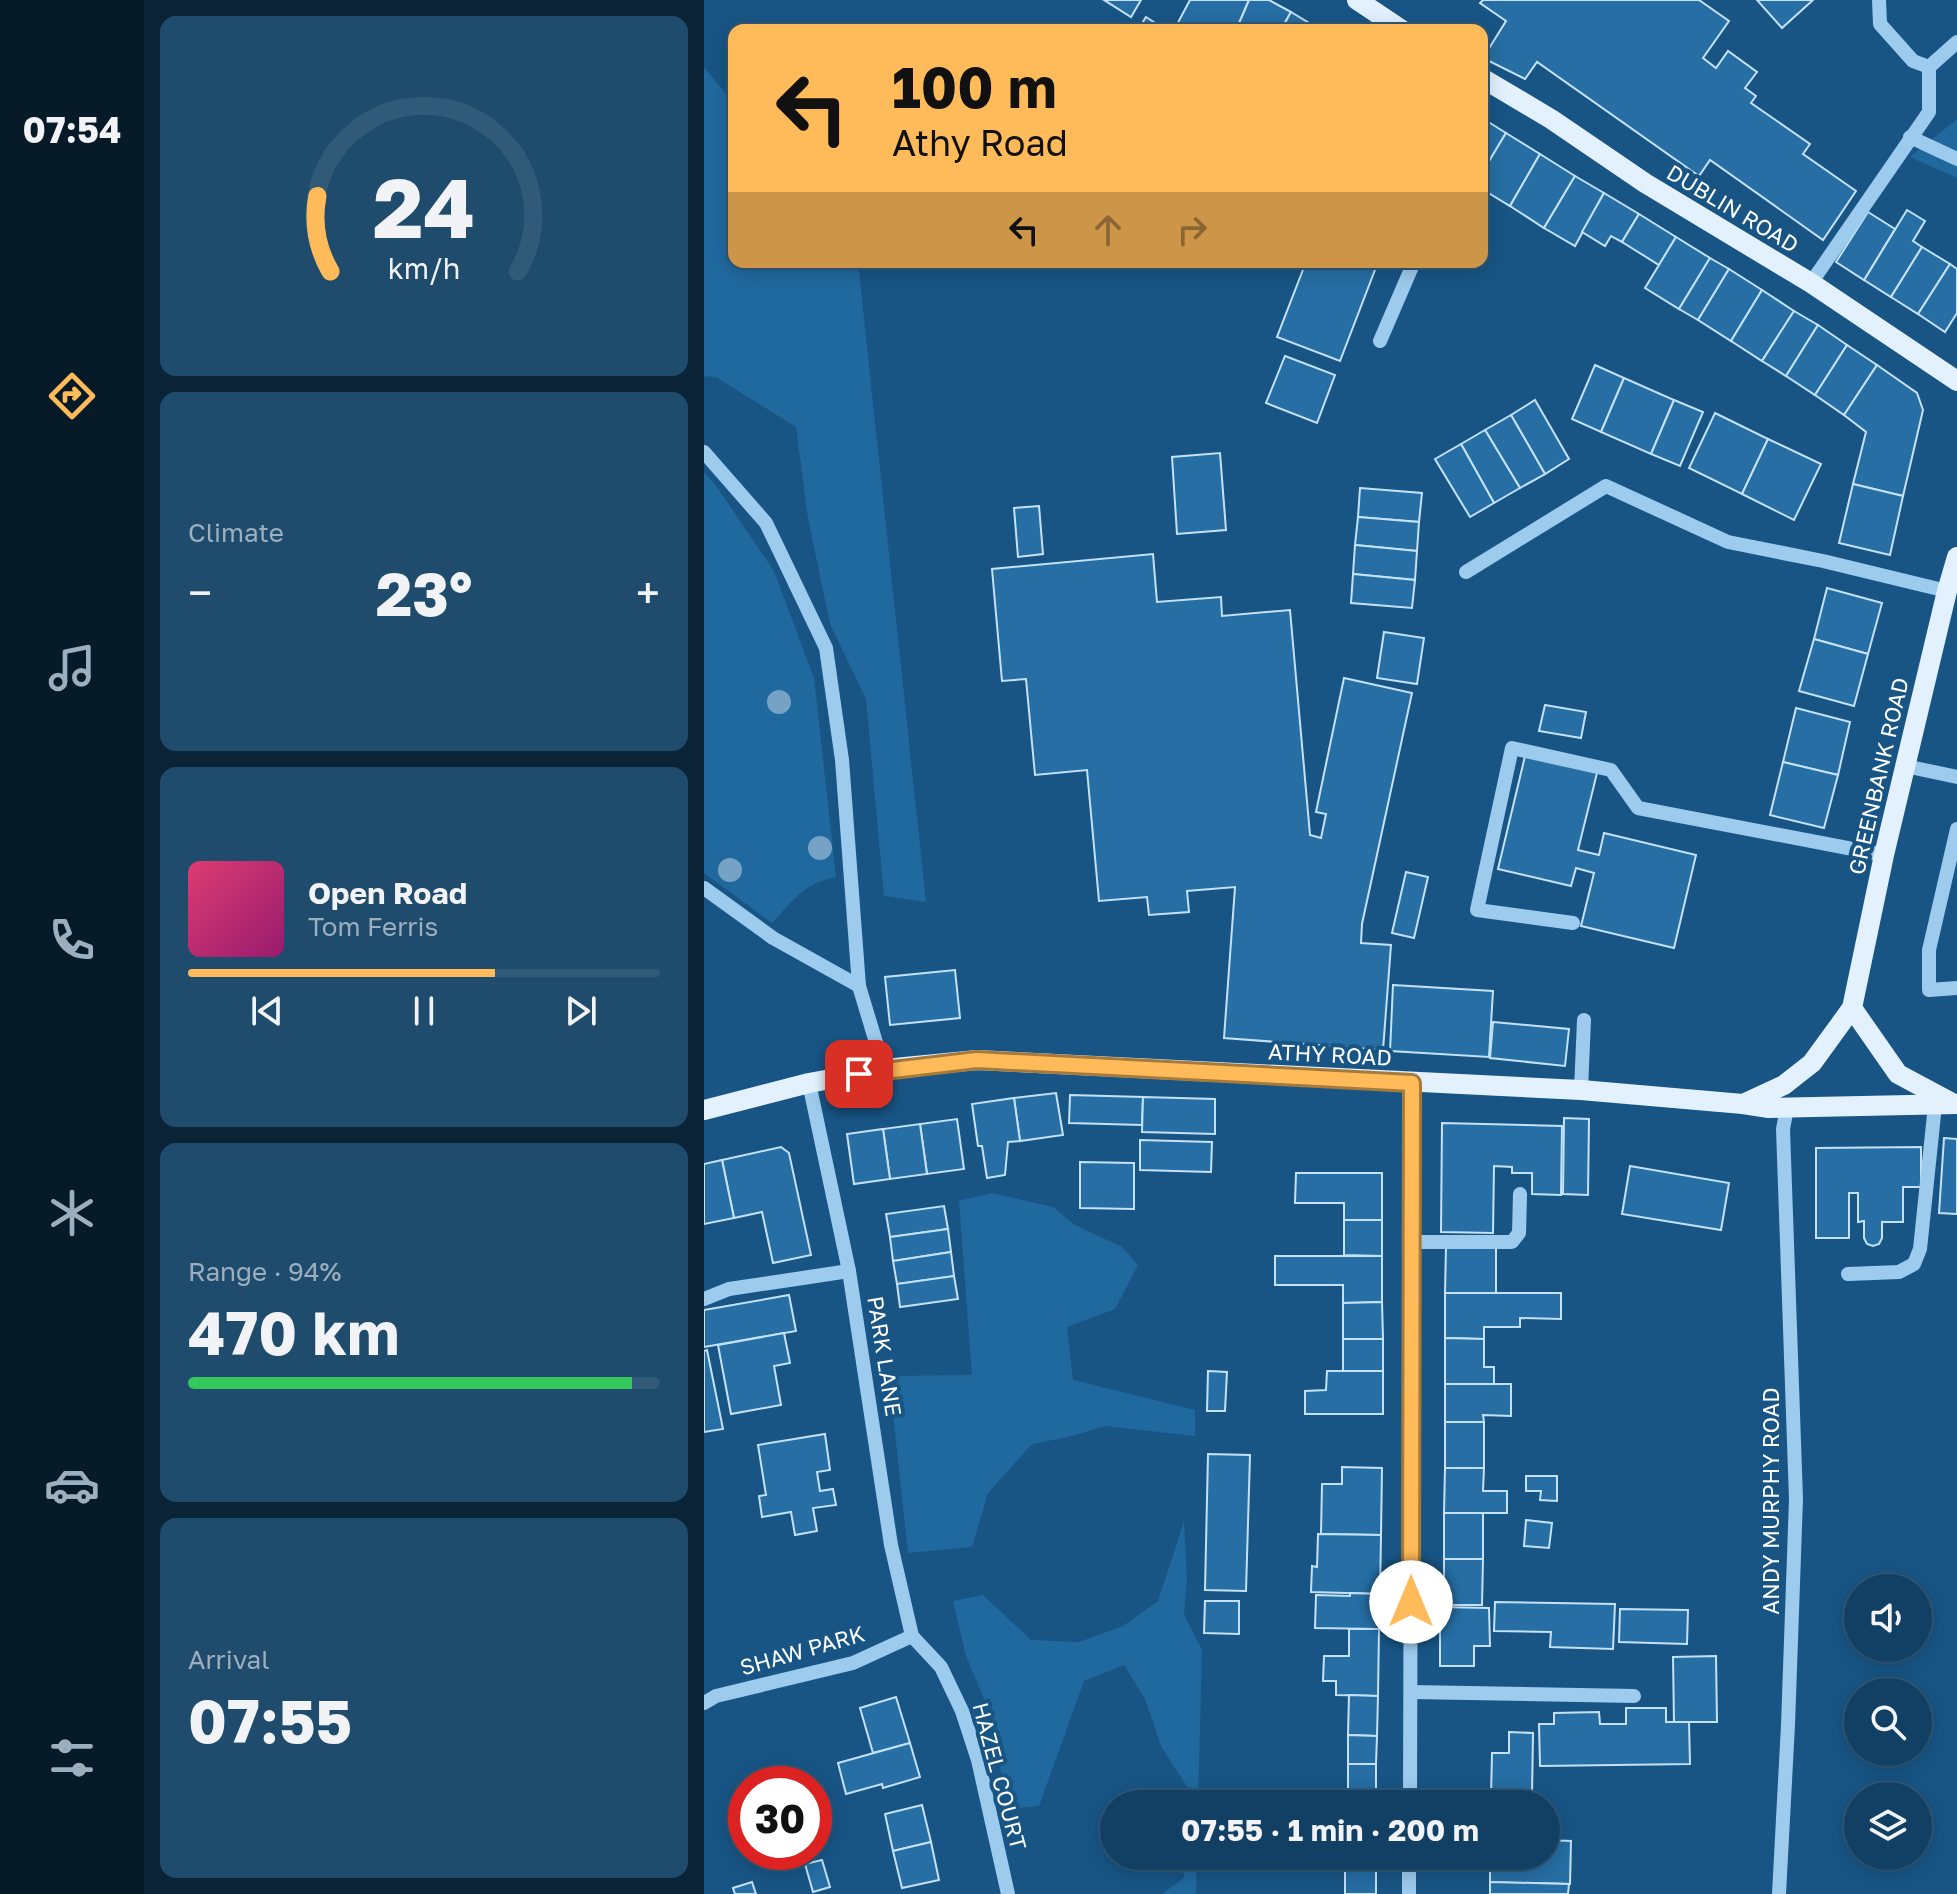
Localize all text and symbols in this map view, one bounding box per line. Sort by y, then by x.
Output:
text: 100 m [892,53,1057,120]
icon: left [760,56,864,160]
text: 07:54 [22,108,122,151]
text: Athy Road [892,121,1068,164]
text: 24 [373,155,475,255]
street label: DUBLIN ROAD [1662,158,1804,258]
icon: left [1002,208,1046,252]
icon: ahead [1086,208,1130,252]
icon: right [1170,208,1214,252]
text: km/h [388,251,460,285]
icon: directions [44,368,100,424]
text: Climate [188,517,284,548]
text: 23° [376,557,472,629]
text: − [188,566,212,619]
text: + [636,566,660,619]
icon: music [44,640,100,696]
street label: GREENBANK ROAD [1842,675,1914,877]
text: Open Road [308,875,467,911]
text: Tom Ferris [308,911,438,942]
icon: phone [44,912,100,968]
icon: previous [245,989,289,1033]
icon: pause [402,989,446,1033]
icon: next [559,989,603,1033]
street label: ATHY ROAD [1267,1037,1393,1071]
pin [825,1040,893,1108]
icon: arrive [837,1052,881,1096]
icon: climate [44,1185,100,1241]
text: Range · 94% [188,1256,341,1287]
street label: PARK LANE [862,1294,908,1418]
text: 470 km [188,1296,400,1368]
street label: ANDY MURPHY ROAD [1757,1387,1784,1615]
icon: car [44,1457,100,1513]
position arrow [1369,1560,1453,1644]
map controls [1844,1574,1932,1870]
button: sound [1844,1574,1932,1662]
street label: SHAW PARK [737,1619,867,1681]
text: Arrival [188,1644,269,1675]
button: search [1844,1678,1932,1766]
text: 07:55 [188,1684,352,1756]
street label: HAZEL COURT [967,1699,1033,1853]
icon: filters [44,1730,100,1786]
speed limit sign: 30 [728,1766,832,1870]
button: layers [1844,1782,1932,1870]
text: 07:55 · 1 min · 200 m [1181,1812,1479,1848]

